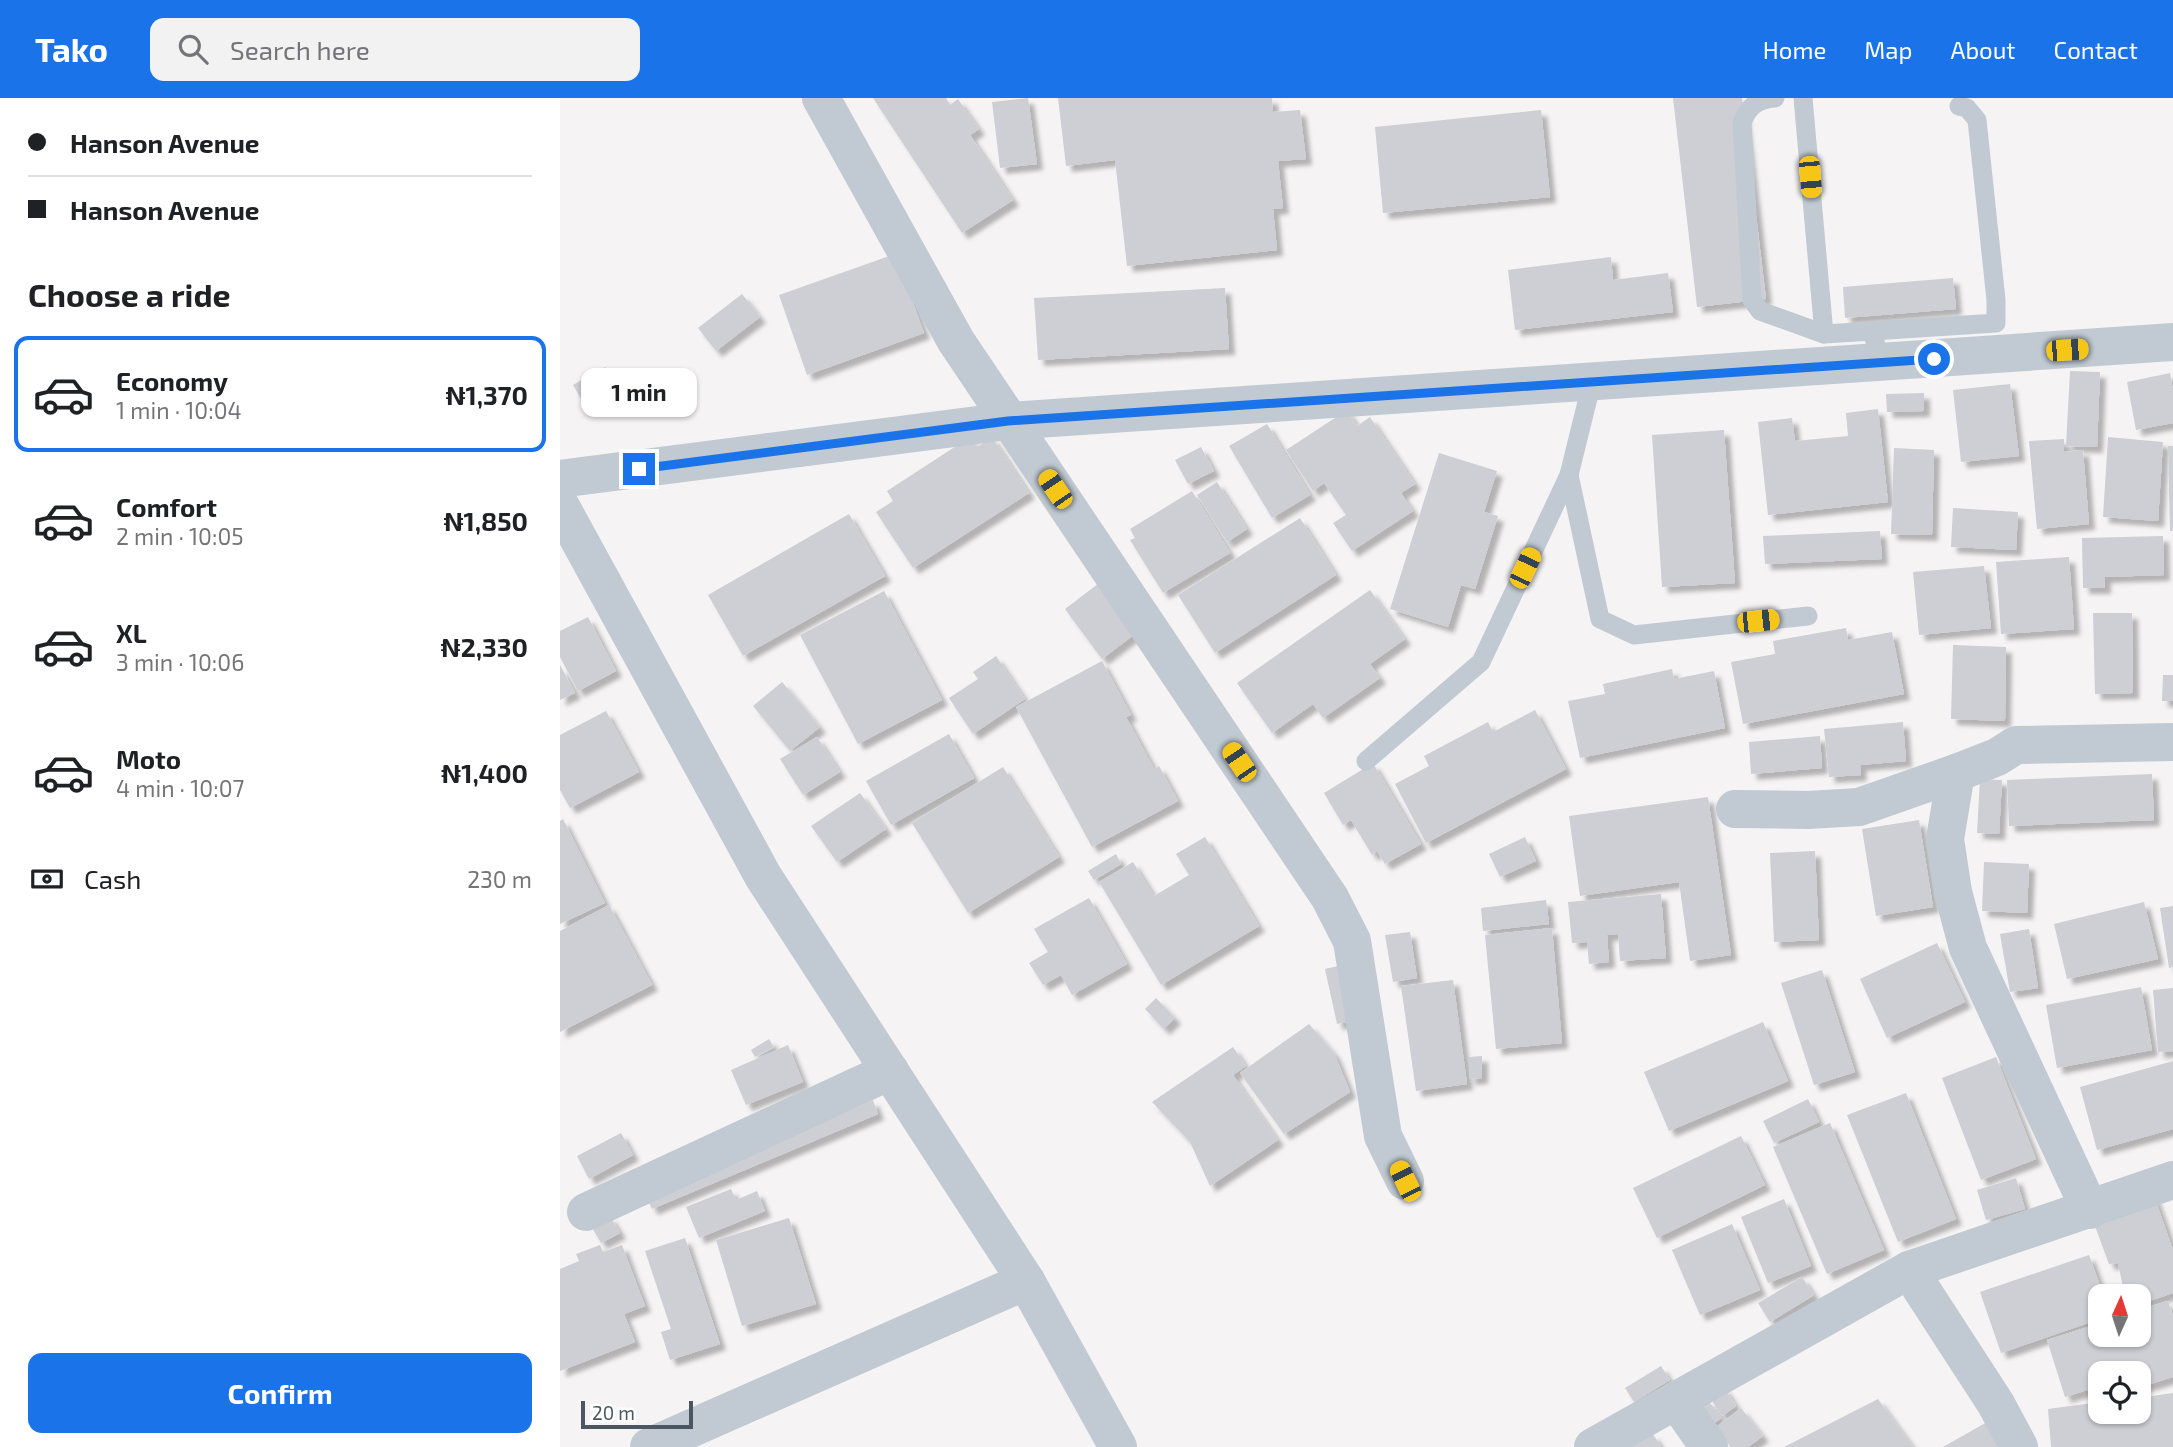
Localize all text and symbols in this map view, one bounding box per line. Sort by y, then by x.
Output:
search box [150,18,640,81]
text: Tako [35,29,108,69]
icon: search [174,30,212,68]
text: Search here [230,34,370,65]
text: Home [1763,35,1826,64]
text: Map [1864,35,1912,64]
text: About [1950,35,2016,64]
text: Contact [2054,35,2138,64]
text: Hanson Avenue [70,127,259,158]
car [1798,155,1823,199]
text: Hanson Avenue [70,194,259,225]
text: Choose a ride [28,275,231,313]
car [2046,338,2089,362]
route start [1918,343,1950,375]
icon: car [32,363,95,426]
text: Economy [116,365,228,396]
callout: 1 min [581,368,697,416]
text: 1 min [611,378,667,406]
text: ₦1,370 [446,379,528,410]
text: 1 min · 10:04 [116,396,242,424]
route end [623,453,655,485]
car [1035,466,1076,512]
icon: car [32,489,95,552]
text: Comfort [116,491,217,522]
text: ₦1,850 [443,505,528,536]
text: 2 min · 10:05 [116,522,244,550]
car [1507,545,1544,591]
car [1737,608,1780,634]
icon: car [32,615,95,678]
text: XL [116,617,147,648]
text: ₦2,330 [441,631,528,662]
text: 3 min · 10:06 [116,648,244,676]
car [1219,739,1260,785]
icon: car [32,741,95,804]
text: Moto [116,743,181,774]
text: ₦1,400 [441,757,528,788]
text: 4 min · 10:07 [116,774,244,802]
icon: cash [28,860,66,898]
text: Cash [84,863,141,894]
text: 230 m [467,865,532,893]
car [1387,1158,1424,1204]
north arrow [2088,1284,2151,1348]
map controls [2088,1284,2151,1424]
button: Confirm [28,1353,532,1433]
button: locate [2088,1361,2151,1424]
scale bar [581,1398,693,1430]
text: 20 m [592,1401,635,1424]

